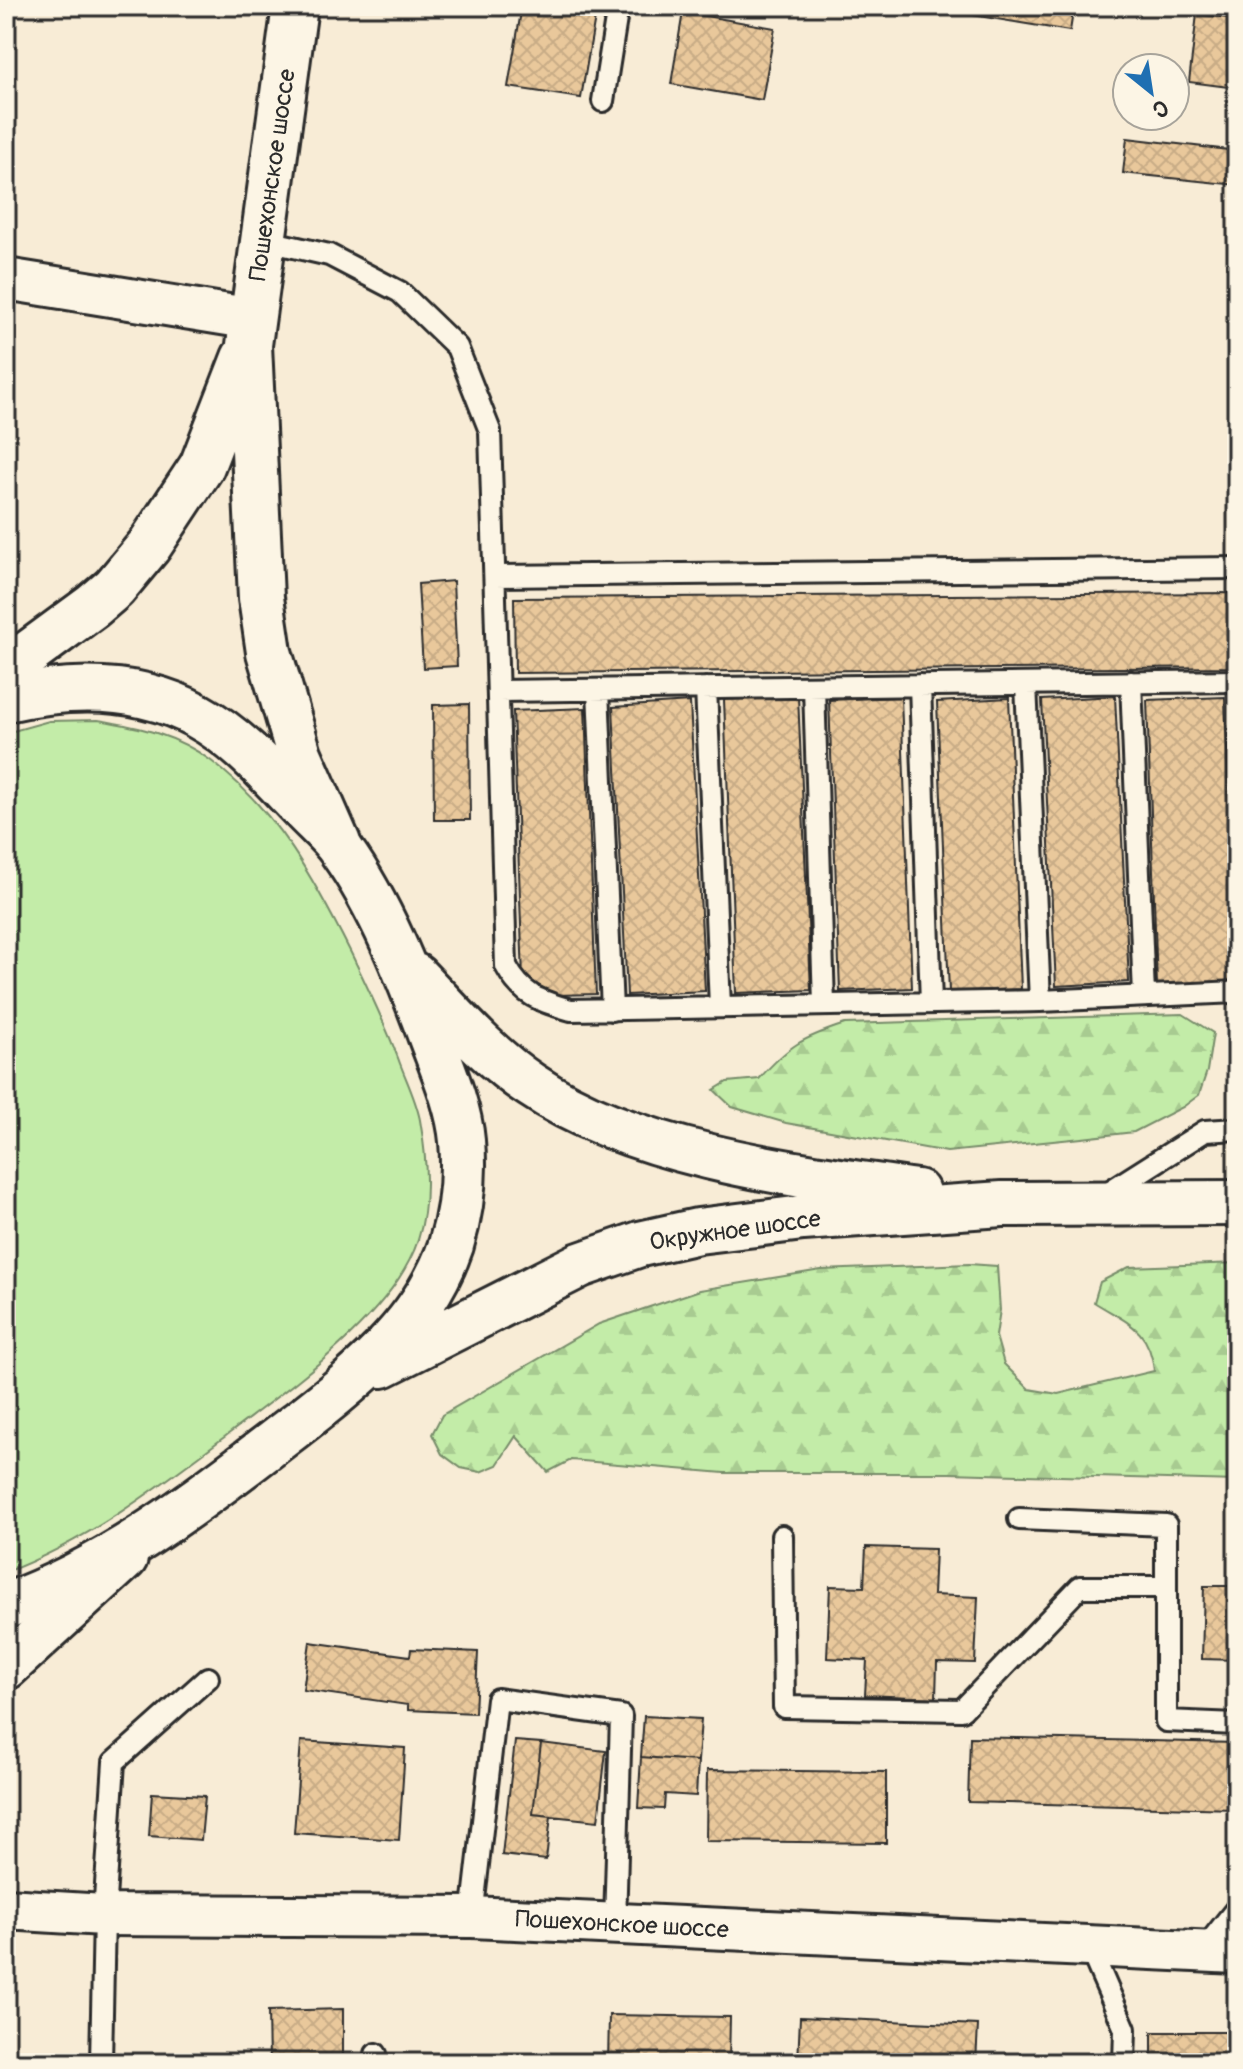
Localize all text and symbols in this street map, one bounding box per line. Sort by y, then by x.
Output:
north arrow [1111,52,1191,132]
street label: Пошехонское шоссе [243,67,302,283]
text: С [1147,93,1173,124]
street label: Окружное шоссе [648,1204,823,1257]
street label: Пошехонское шоссе [515,1904,730,1945]

